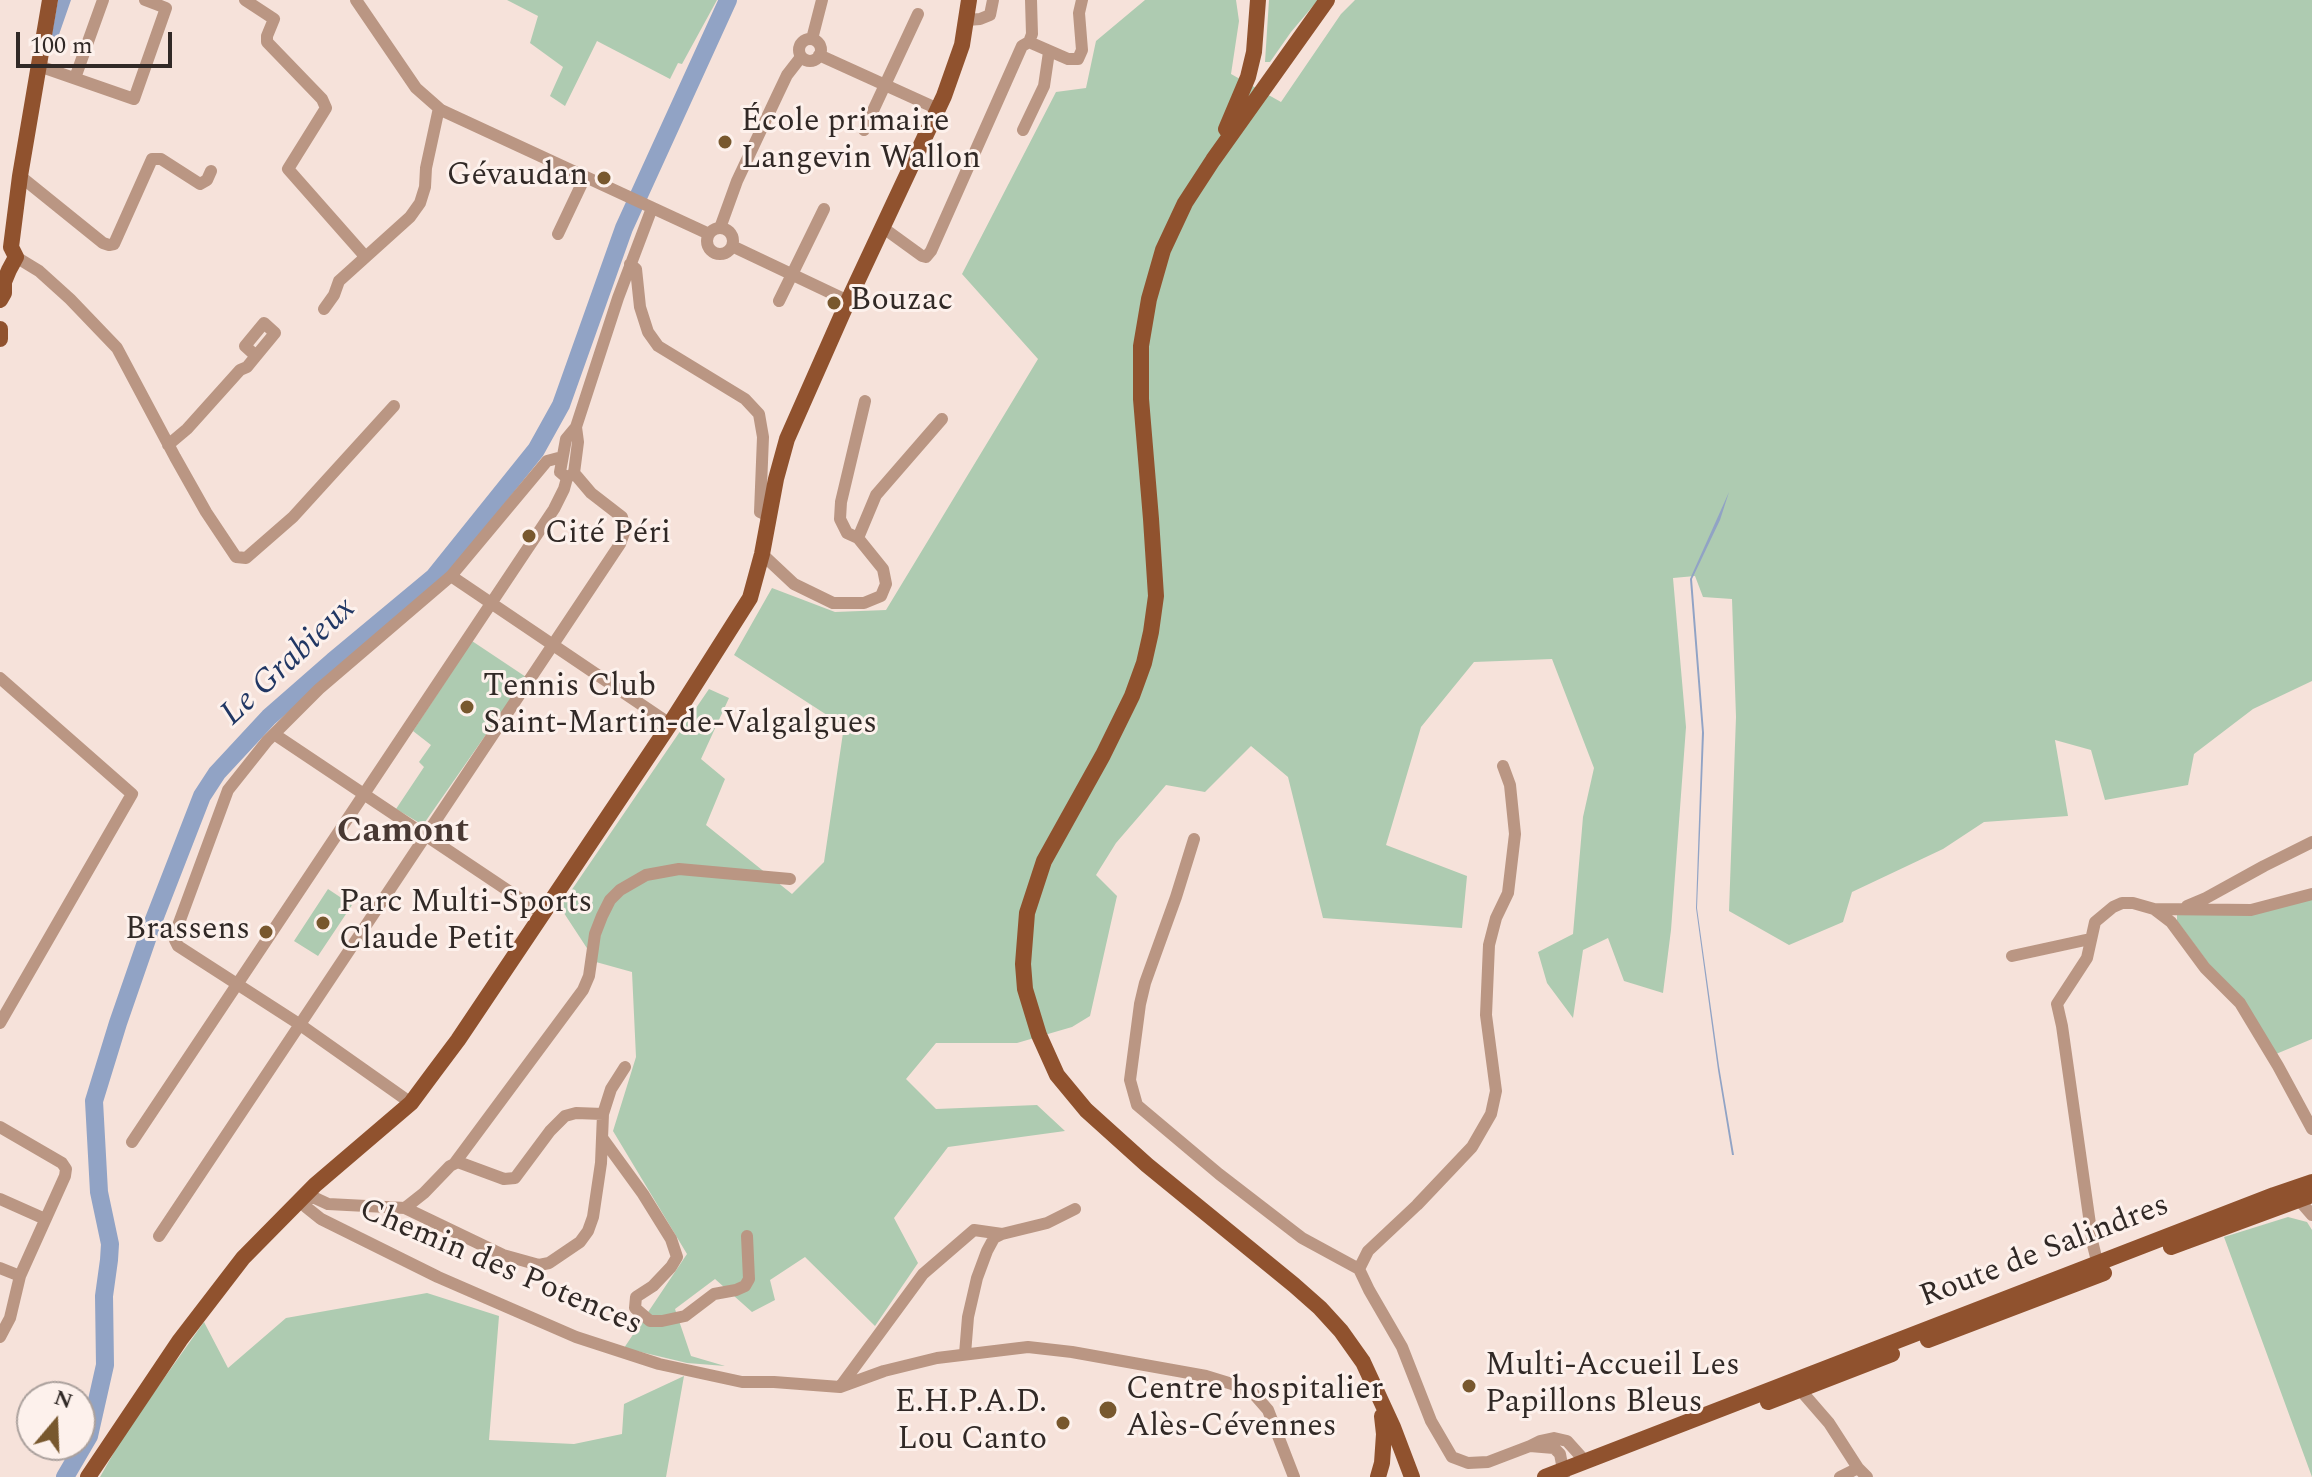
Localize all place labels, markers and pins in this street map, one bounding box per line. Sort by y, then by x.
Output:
place label: École primaire Langevin Wallon [741,105,981,180]
marker: École primaire Langevin Wallon [716,133,734,151]
place label: Gévaudan [447,159,588,197]
marker: Gévaudan [595,169,613,187]
place label: Bouzac [850,284,953,322]
marker: Bouzac [825,294,843,312]
place label: Cité Péri [545,517,671,555]
marker: Cité Péri [520,527,538,545]
place label: Tennis Club Saint-Martin-de-Valgalgues [483,670,877,745]
marker: Tennis Club Saint-Martin-de-Valgalgues [458,698,476,716]
place label: Parc Multi-Sports Claude Petit [339,886,592,961]
place label: Brassens [125,913,250,951]
marker: Parc Multi-Sports Claude Petit [314,914,332,932]
marker: Brassens [257,923,275,941]
place label: Multi-Accueil Les Papillons Bleus [1485,1349,1740,1424]
place label: Centre hospitalier Alès-Cévennes [1126,1373,1384,1448]
marker: Multi-Accueil Les Papillons Bleus [1460,1377,1478,1395]
place label: E.H.P.A.D. Lou Canto [895,1386,1047,1461]
marker: Centre hospitalier Alès-Cévennes [1097,1399,1119,1421]
marker: E.H.P.A.D. Lou Canto [1054,1414,1072,1432]

